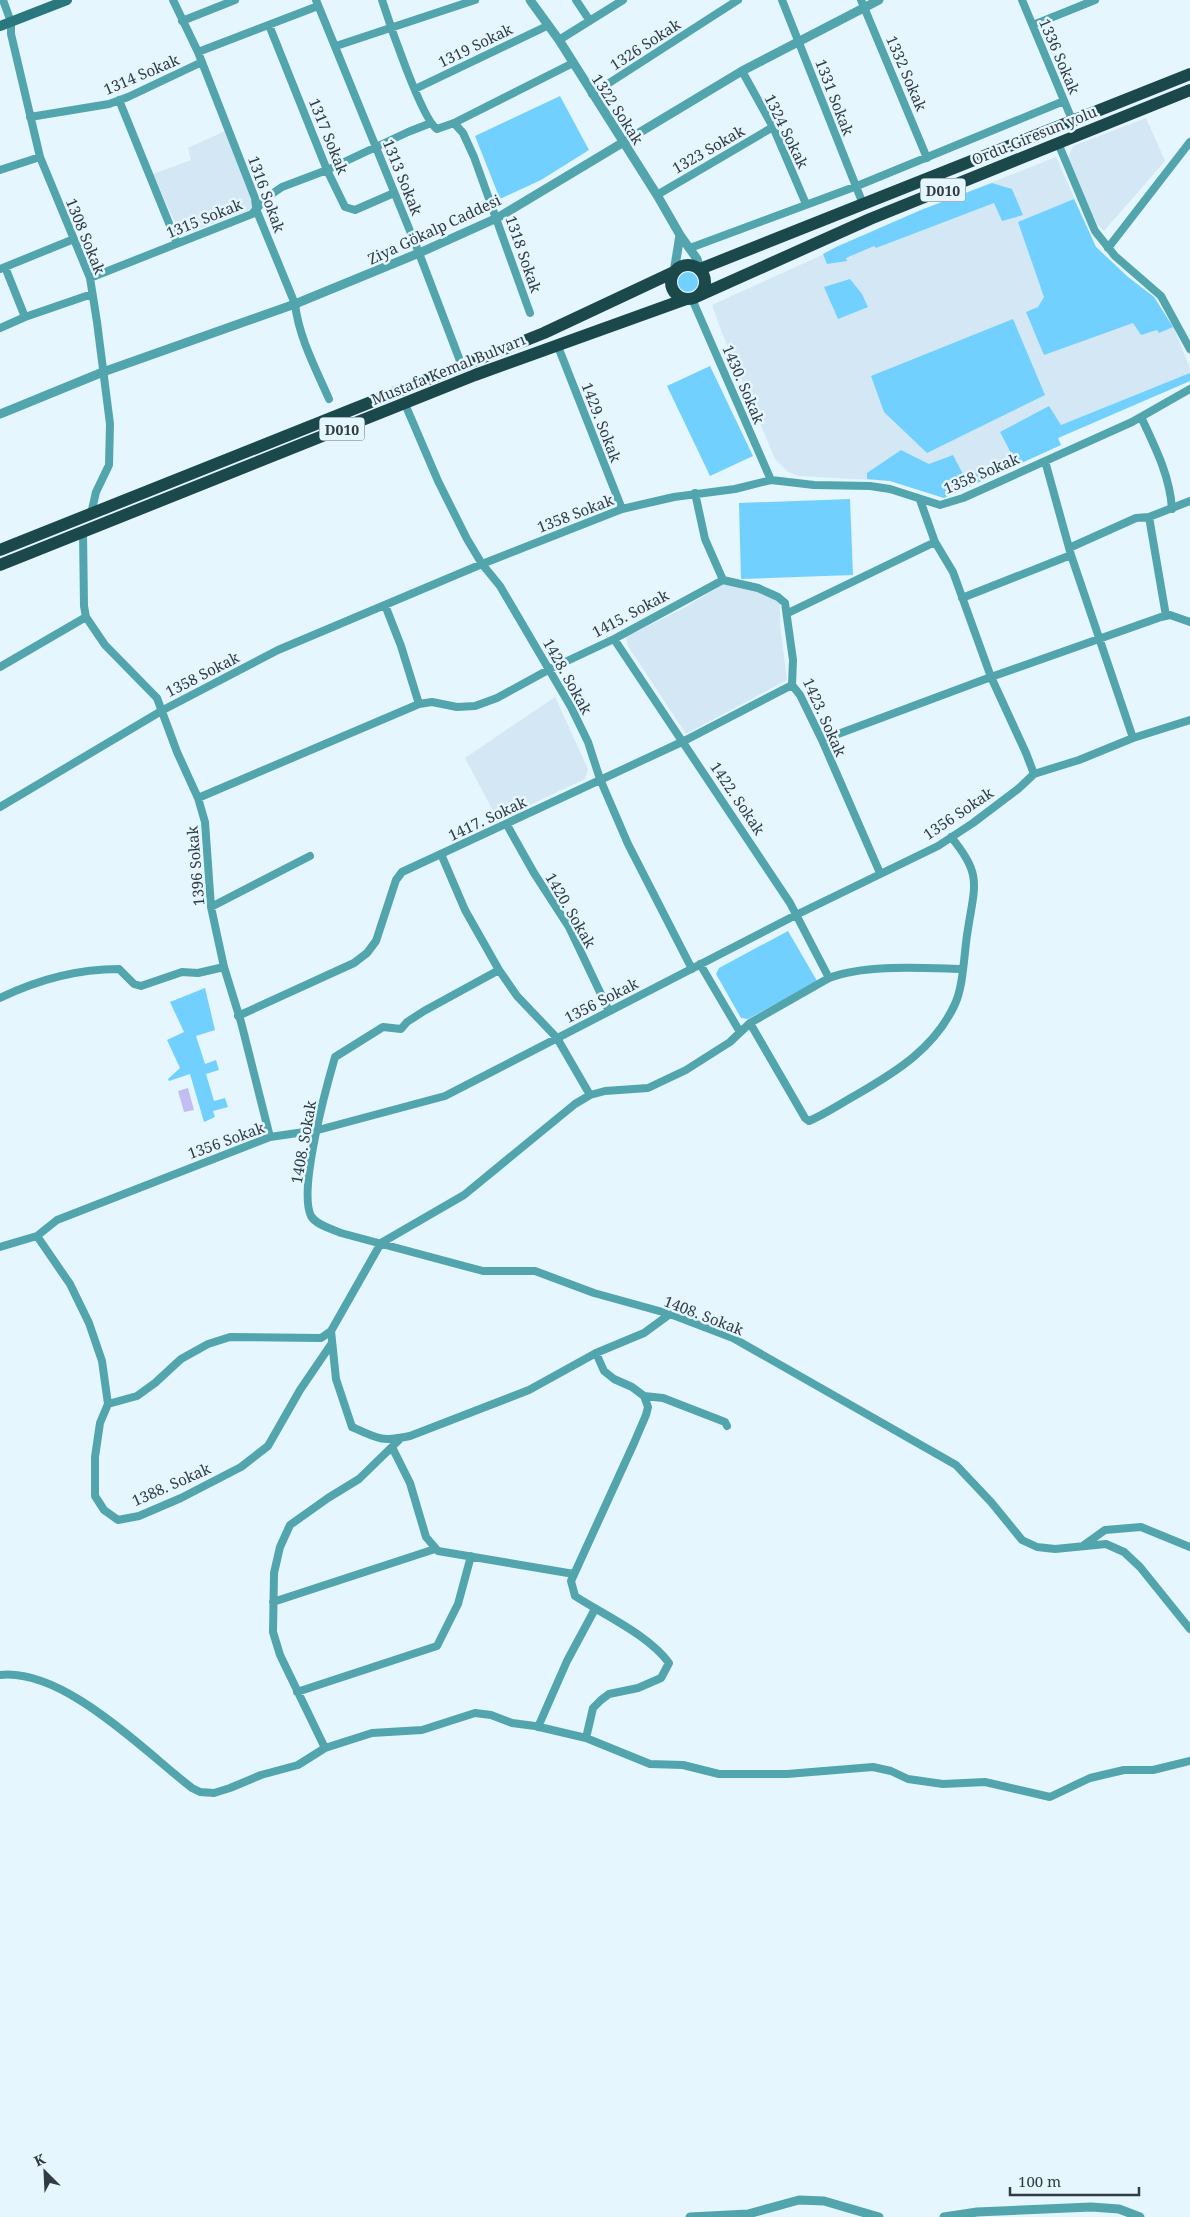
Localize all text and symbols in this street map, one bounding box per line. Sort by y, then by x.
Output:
street label: 1326 Sokak [606,14,684,74]
street label: 1336 Sokak [1035,15,1085,97]
street label: 1319 Sokak [435,18,516,72]
street label: 1332 Sokak [882,32,932,114]
street label: 1314 Sokak [100,49,182,99]
street label: 1331 Sokak [811,56,859,138]
street label: 1322 Sokak [588,70,648,148]
street label: 1324 Sokak [760,91,814,172]
street label: 1317 Sokak [305,95,353,177]
street label: Ordu-Giresun yolu [968,101,1100,169]
street label: 1323 Sokak [668,120,748,178]
street label: 1313 Sokak [379,136,427,218]
street label: 1316 Sokak [244,153,290,235]
road number: D010 [920,178,966,202]
street label: Ziya Gökalp Caddesi [364,189,504,269]
street label: 1315 Sokak [163,194,245,242]
street label: 1308 Sokak [62,195,110,277]
street label: 1318 Sokak [501,213,547,295]
street label: Mustafa Kemal Bulvarı [368,329,528,409]
street label: 1430. Sokak [718,341,770,427]
street label: 1429. Sokak [578,379,626,465]
road number: D010 [320,418,364,440]
street label: 1358 Sokak [940,448,1022,498]
street label: 1358 Sokak [534,489,616,537]
street label: 1415. Sokak [588,584,672,642]
street label: 1428. Sokak [539,634,597,718]
street label: 1358 Sokak [162,647,242,701]
street label: 1423. Sokak [799,675,851,760]
street label: 1422. Sokak [706,758,770,839]
street label: 1356 Sokak [919,782,997,844]
street label: 1417. Sokak [445,791,529,845]
street label: 1396 Sokak [182,825,208,907]
street label: 1420. Sokak [541,869,601,952]
street label: 1356 Sokak [561,973,641,1027]
street label: 1408. Sokak [286,1099,320,1185]
street label: 1356 Sokak [185,1117,267,1163]
street label: 1408. Sokak [661,1291,747,1339]
street label: 1388. Sokak [129,1458,214,1510]
north arrow [20,2147,70,2197]
text: K [31,2149,49,2170]
scale bar [1010,2164,1139,2196]
text: 100 m [1018,2171,1061,2191]

